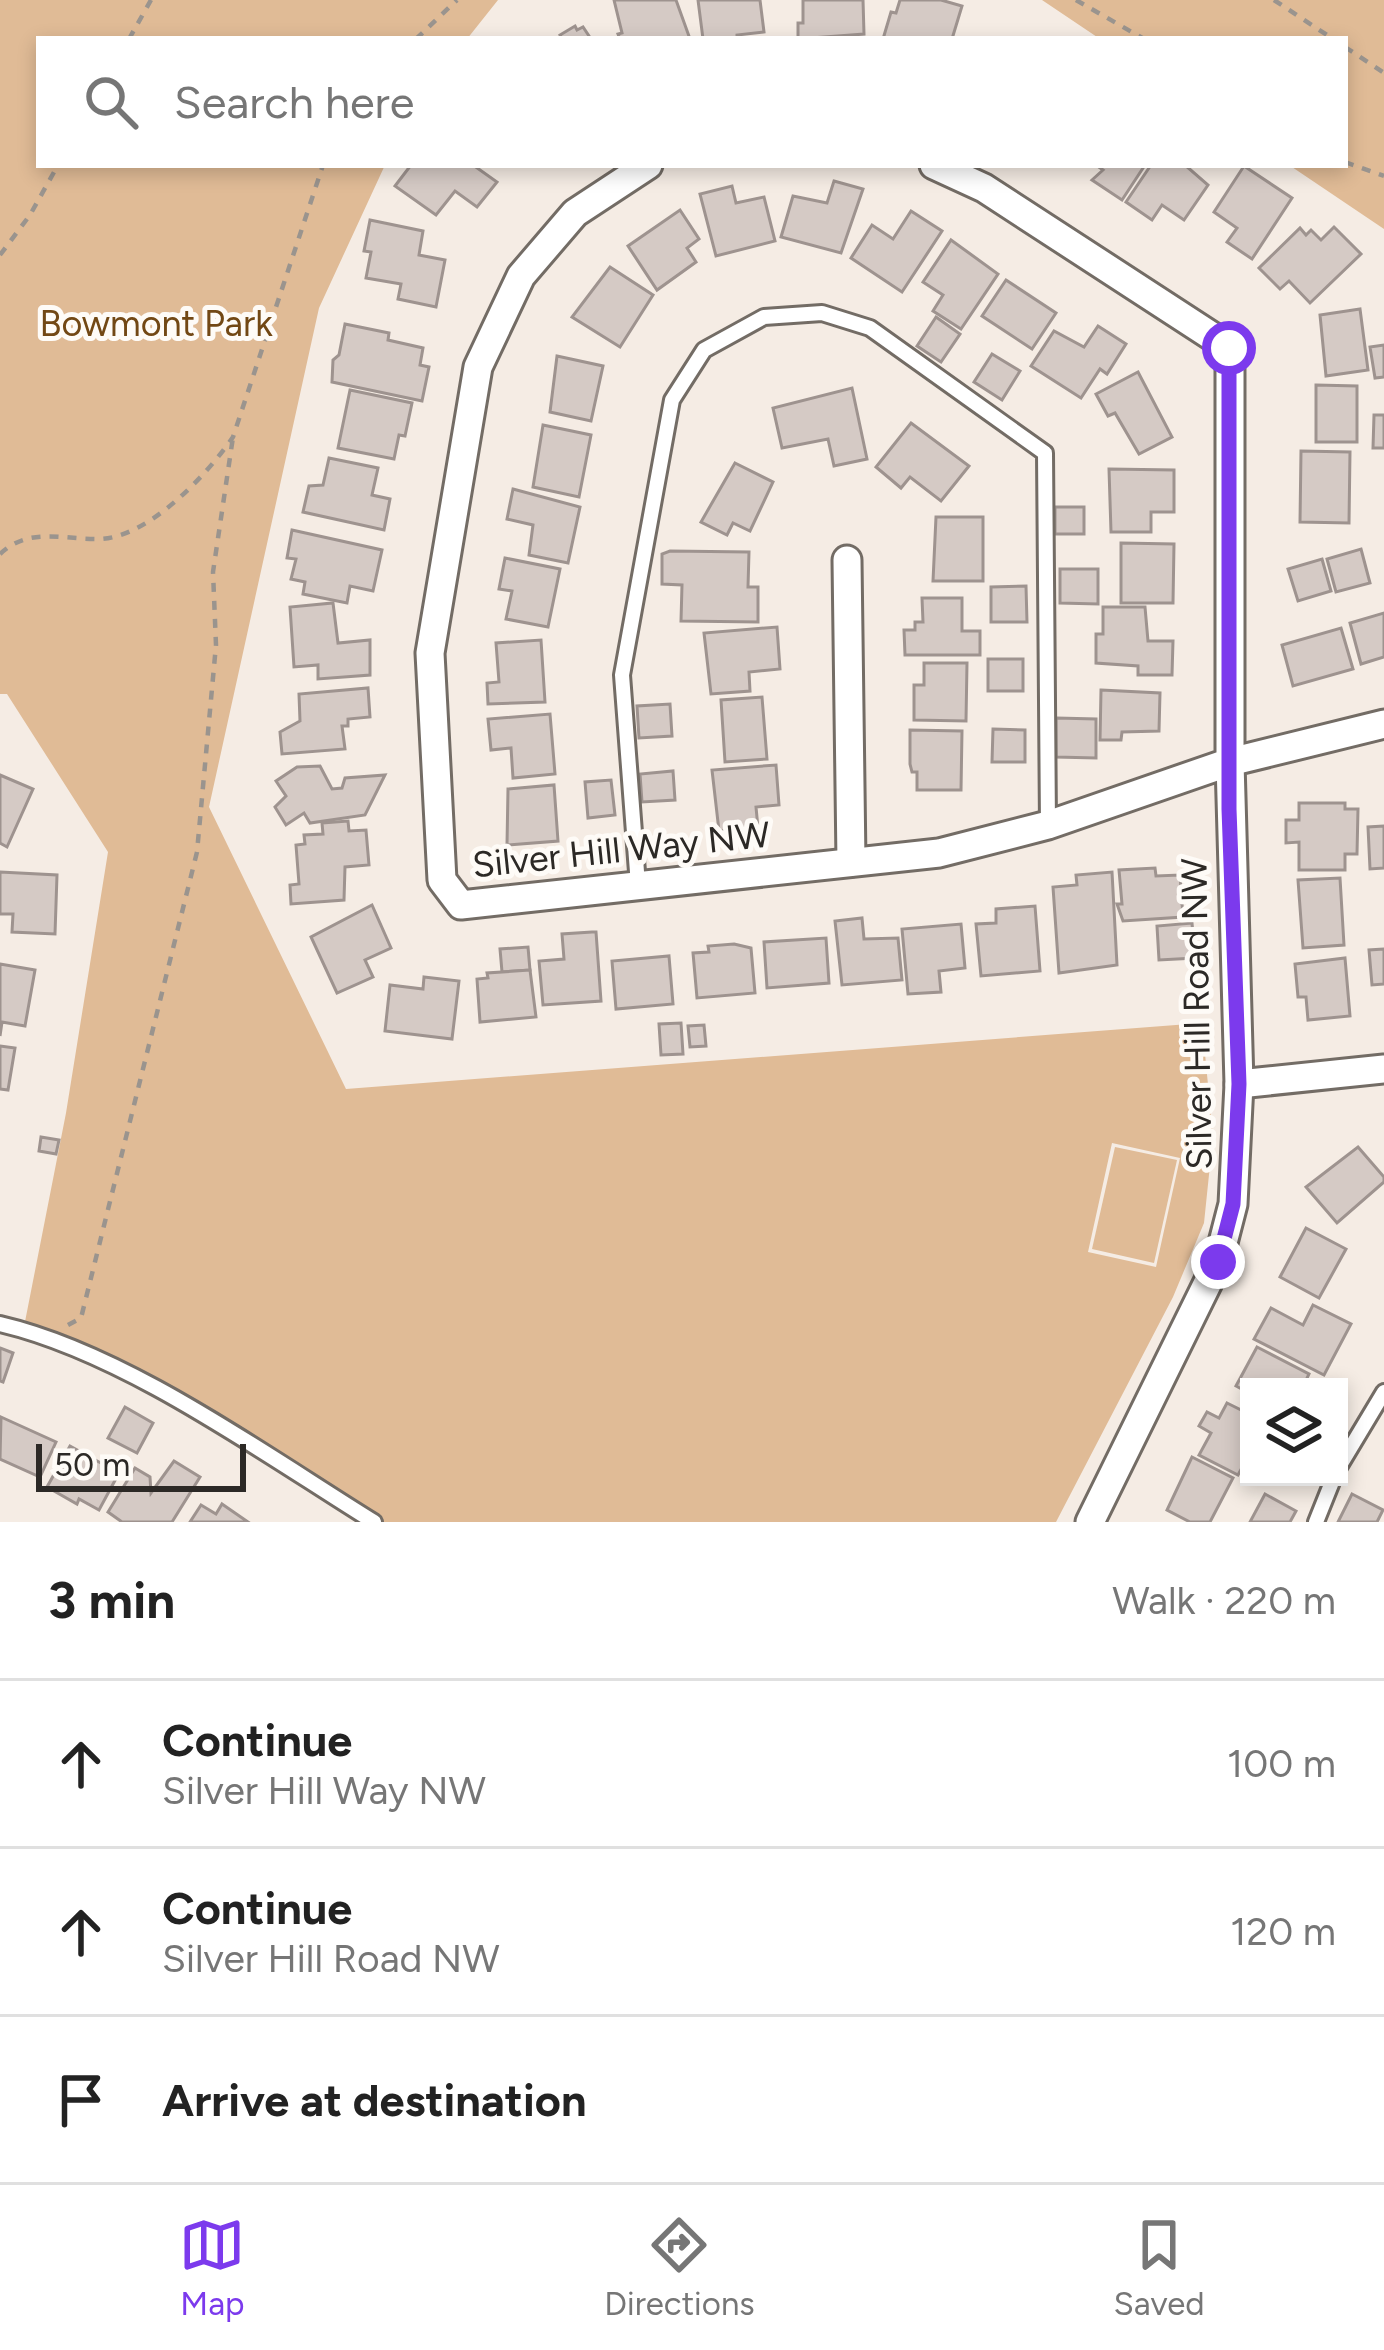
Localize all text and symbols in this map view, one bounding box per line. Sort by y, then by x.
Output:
search box [36,36,1348,168]
icon: search [78,69,144,135]
text: Search here [174,75,414,129]
park label: Bowmont Park [39,302,273,345]
route start [1202,321,1256,375]
street label: Silver Hill Way NW [470,812,772,887]
street label: Silver Hill Road NW [1172,857,1221,1170]
route end [1191,1235,1245,1289]
map controls [1240,1378,1348,1486]
button: layers [1240,1378,1348,1486]
scale bar [36,1438,246,1491]
text: 50 m [54,1445,130,1484]
text: 3 min [48,1570,175,1631]
text: Walk · 220 m [1112,1577,1336,1624]
text: Continue [162,1713,352,1767]
icon: ahead [48,1731,114,1797]
text: 100 m [1227,1740,1336,1787]
text: Silver Hill Way NW [162,1767,486,1814]
text: Continue [162,1881,352,1935]
icon: ahead [48,1899,114,1965]
text: 120 m [1230,1908,1336,1955]
text: Silver Hill Road NW [162,1935,500,1982]
icon: arrive [48,2067,114,2133]
text: Arrive at destination [162,2073,586,2127]
tab: Map [179,2212,245,2323]
tab: Directions [604,2212,755,2323]
tab: Saved [1114,2212,1205,2323]

